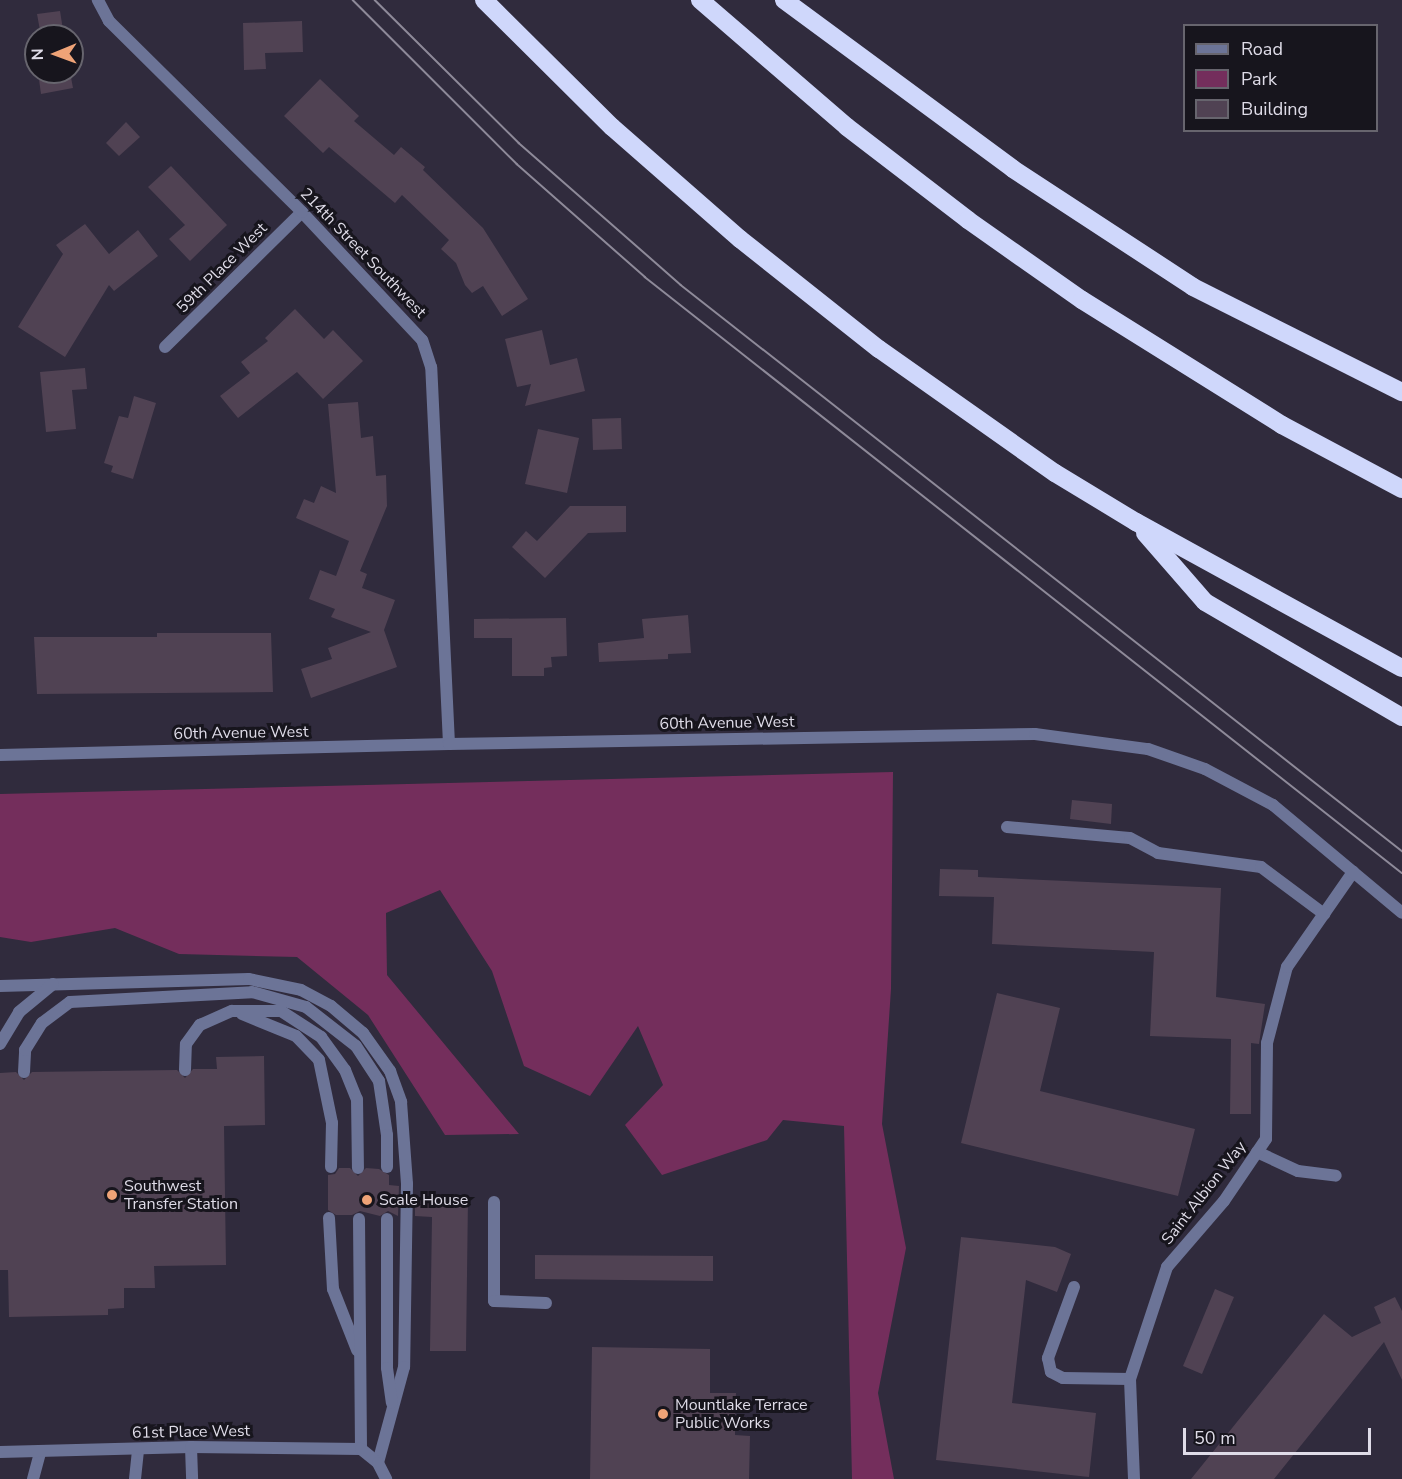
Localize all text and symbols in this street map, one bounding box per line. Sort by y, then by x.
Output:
north arrow [24,24,84,84]
legend [1183,24,1378,132]
text: Road [1241,37,1283,61]
text: N [27,48,49,60]
text: Park [1241,67,1277,91]
text: Building [1241,97,1308,121]
street label: 214th Street Southwest [296,184,430,322]
street label: 59th Place West [173,219,271,317]
street label: 60th Avenue West [659,712,795,734]
street label: 60th Avenue West [173,722,309,744]
street label: Saint Albion Way [1158,1138,1250,1248]
place label: Southwest Transfer Station [124,1176,238,1214]
marker: Southwest Transfer Station [105,1188,119,1202]
place label: Scale House [379,1190,468,1210]
marker: Scale House [360,1193,374,1207]
place label: Mountlake Terrace Public Works [675,1395,807,1433]
marker: Mountlake Terrace Public Works [656,1407,670,1421]
scale bar [1186,1416,1374,1454]
street label: 61st Place West [132,1421,250,1443]
text: 50 m [1194,1426,1236,1450]

